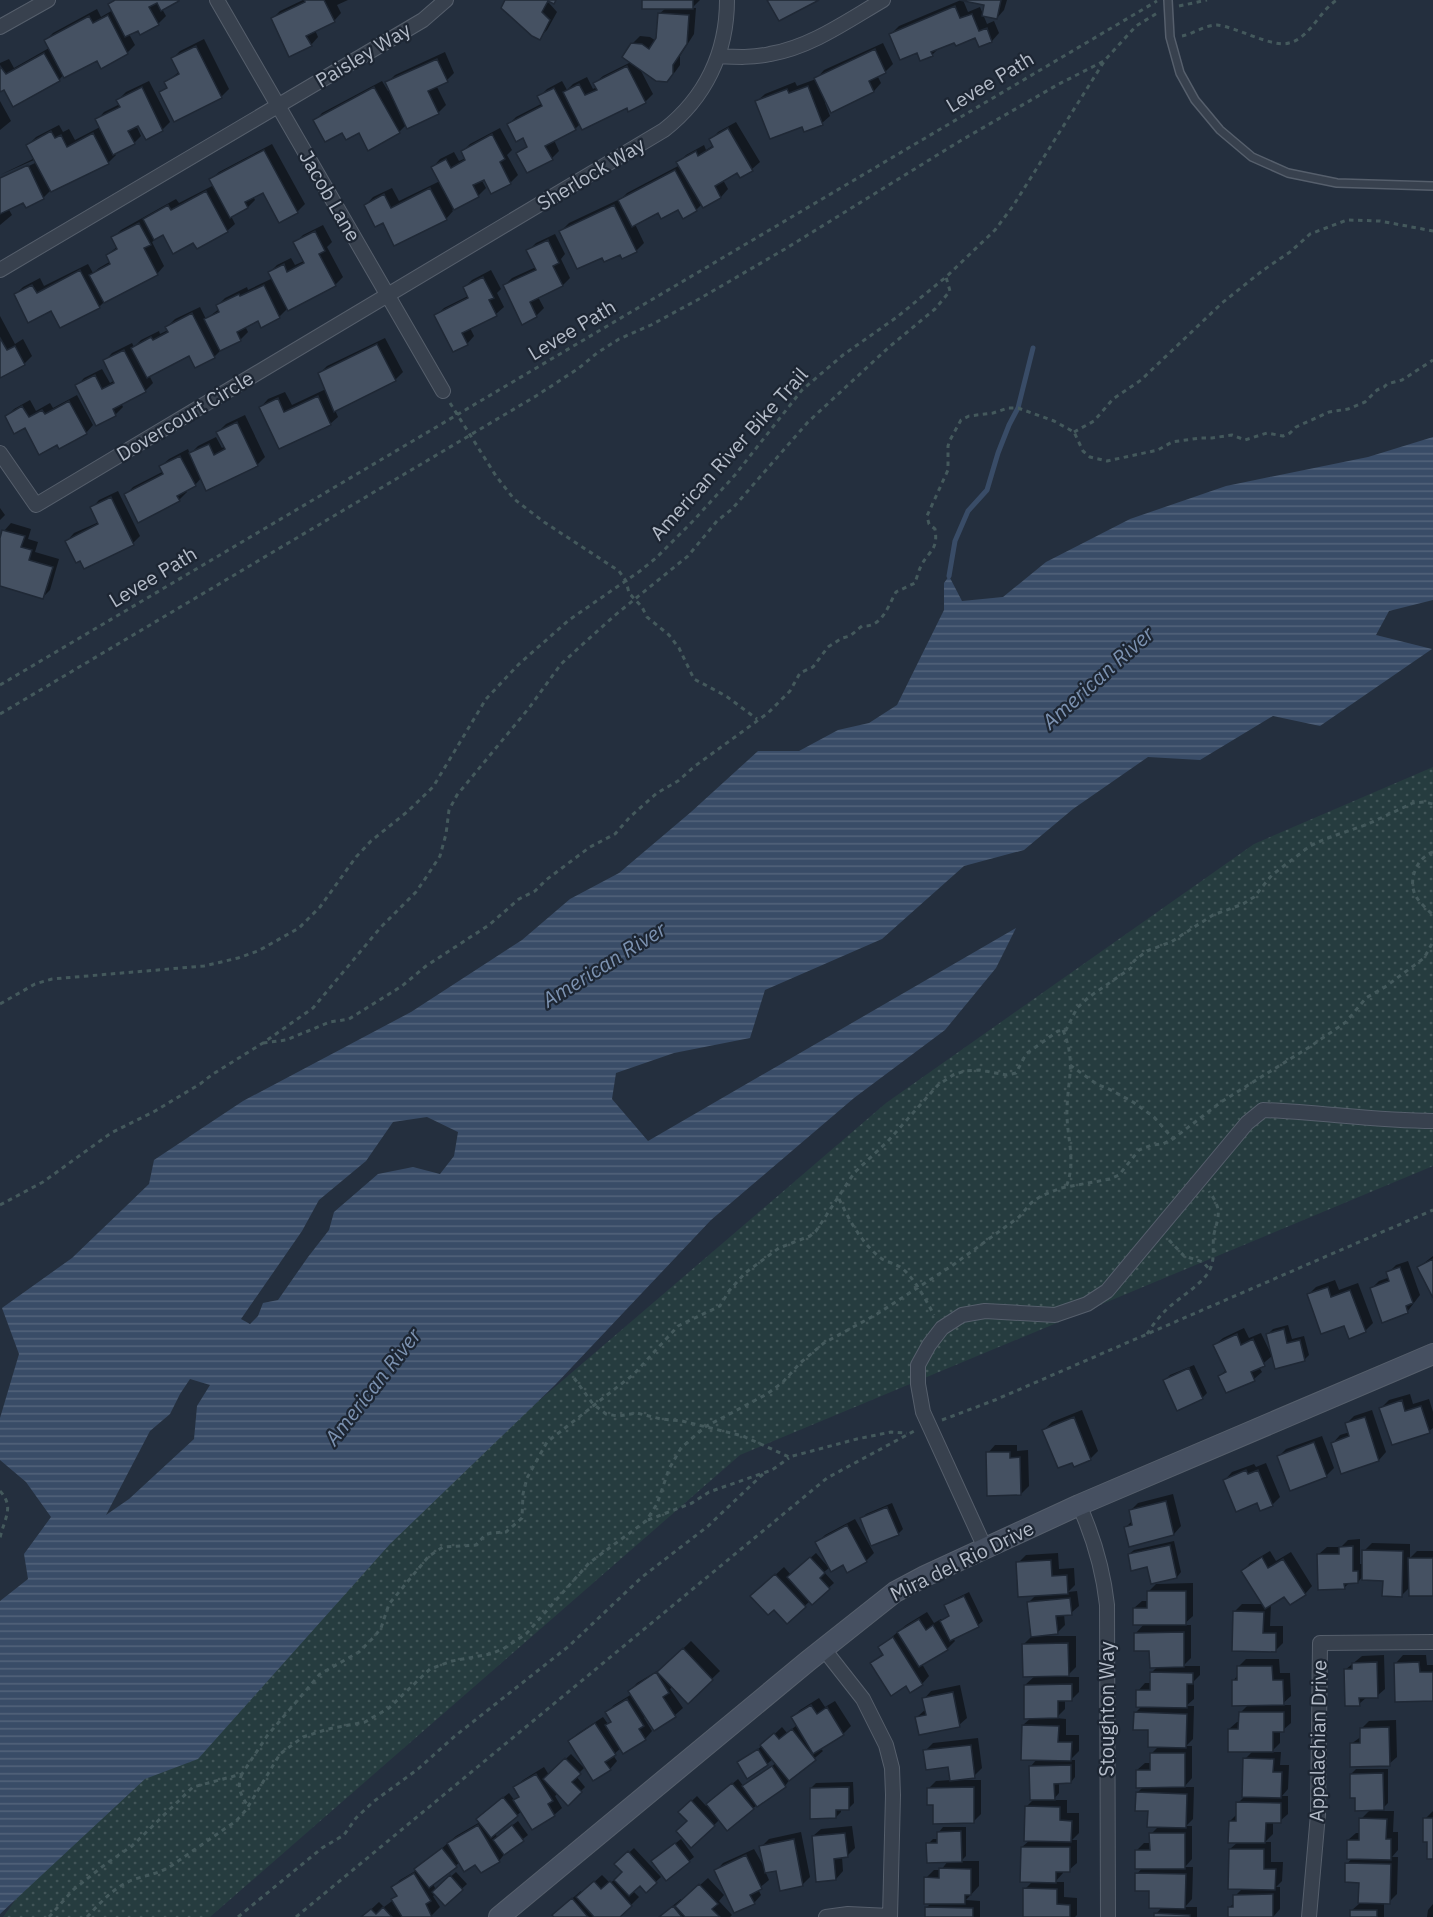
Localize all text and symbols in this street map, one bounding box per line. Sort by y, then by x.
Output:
street label: Paisley Way [310,16,415,94]
street label: Levee Path [941,45,1039,118]
street label: Sherlock Way [532,131,650,216]
street label: Jacob Lane [293,145,367,246]
street label: Levee Path [523,293,621,366]
street label: American River Bike Trail [644,361,814,546]
street label: Dovercourt Circle [111,364,258,467]
street label: Levee Path [104,540,202,613]
water label: American River [1035,619,1160,736]
water label: American River [535,914,672,1014]
water label: American River [317,1321,427,1451]
street label: Mira del Rio Drive [885,1514,1038,1607]
street label: Stoughton Way [1093,1641,1120,1777]
street label: Appalachian Drive [1303,1660,1332,1822]

